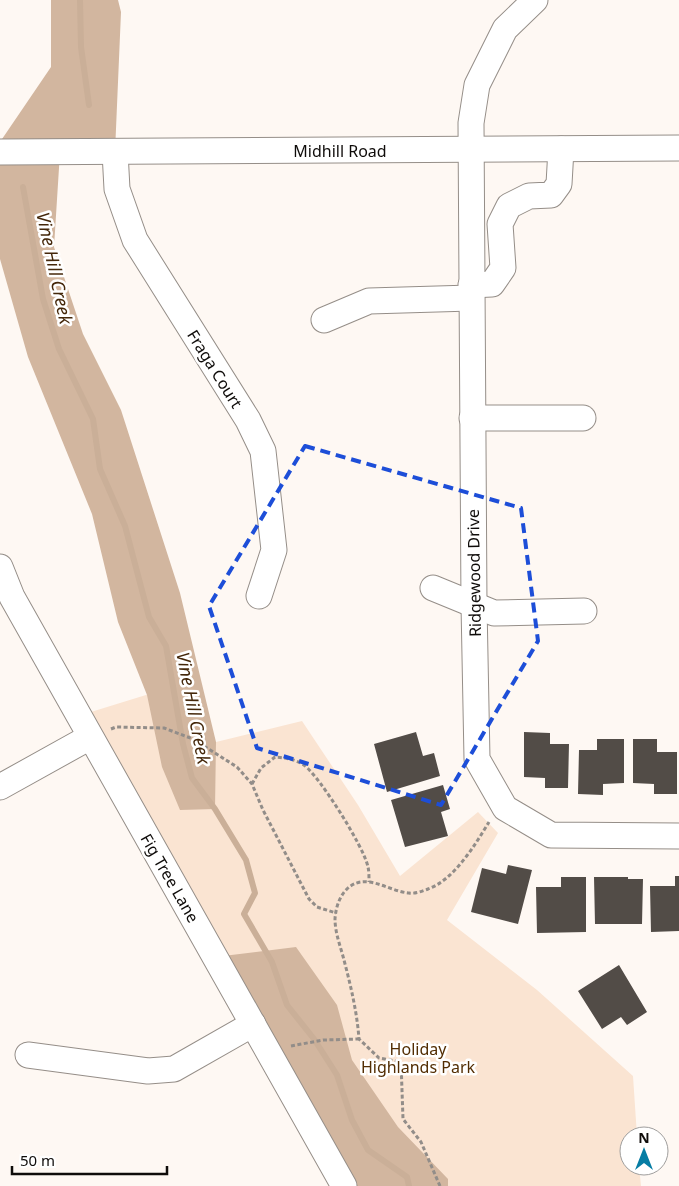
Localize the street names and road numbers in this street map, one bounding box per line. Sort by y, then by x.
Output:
street label: Midhill Road [293,140,387,162]
street label: Fraga Court [182,326,248,413]
street label: Ridgewood Drive [462,509,486,637]
street label: Fig Tree Lane [136,830,204,926]

